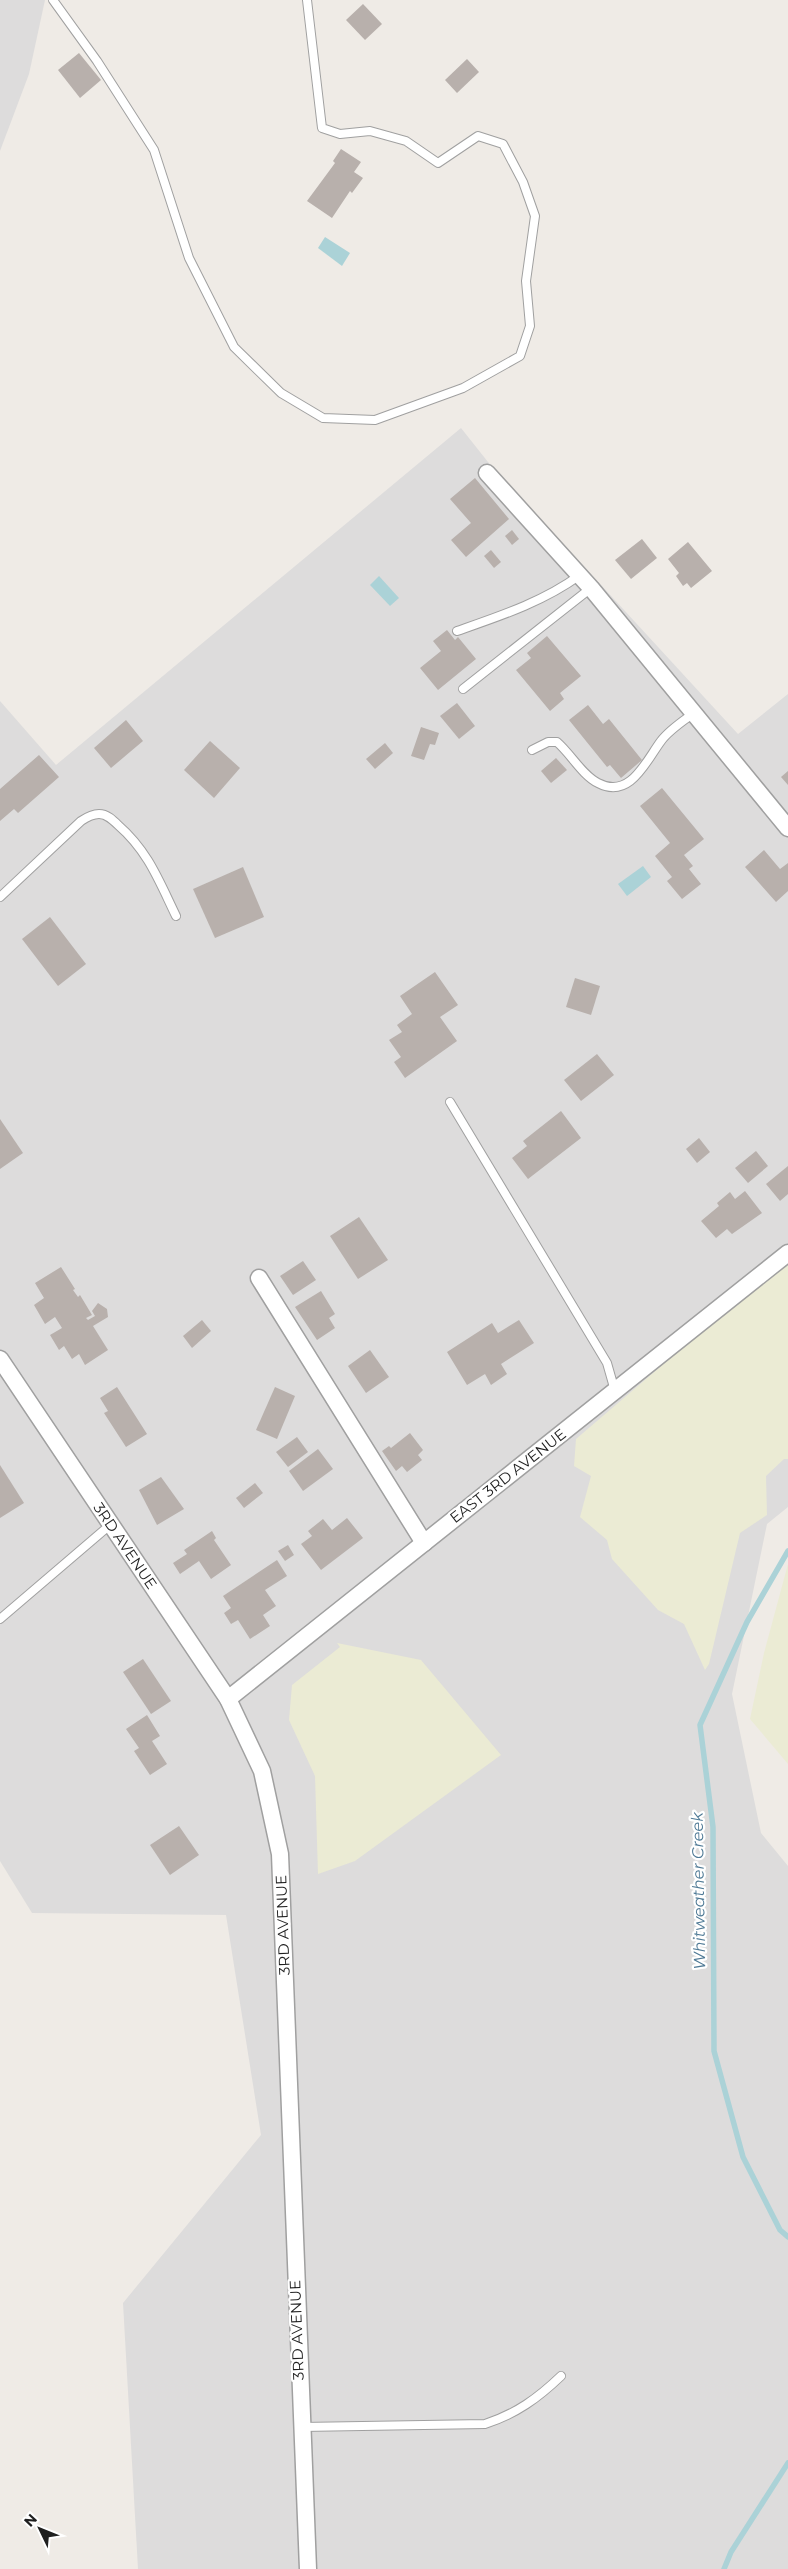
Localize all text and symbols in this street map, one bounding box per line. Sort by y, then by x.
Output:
street label: EAST 3RD AVENUE [446,1424,570,1527]
street label: 3RD AVENUE [90,1499,161,1593]
water label: Whitweather Creek [688,1811,709,1970]
street label: 3RD AVENUE [271,1875,294,1975]
street label: 3RD AVENUE [285,2280,308,2380]
north arrow [15,2504,65,2554]
text: N [20,2510,41,2530]

